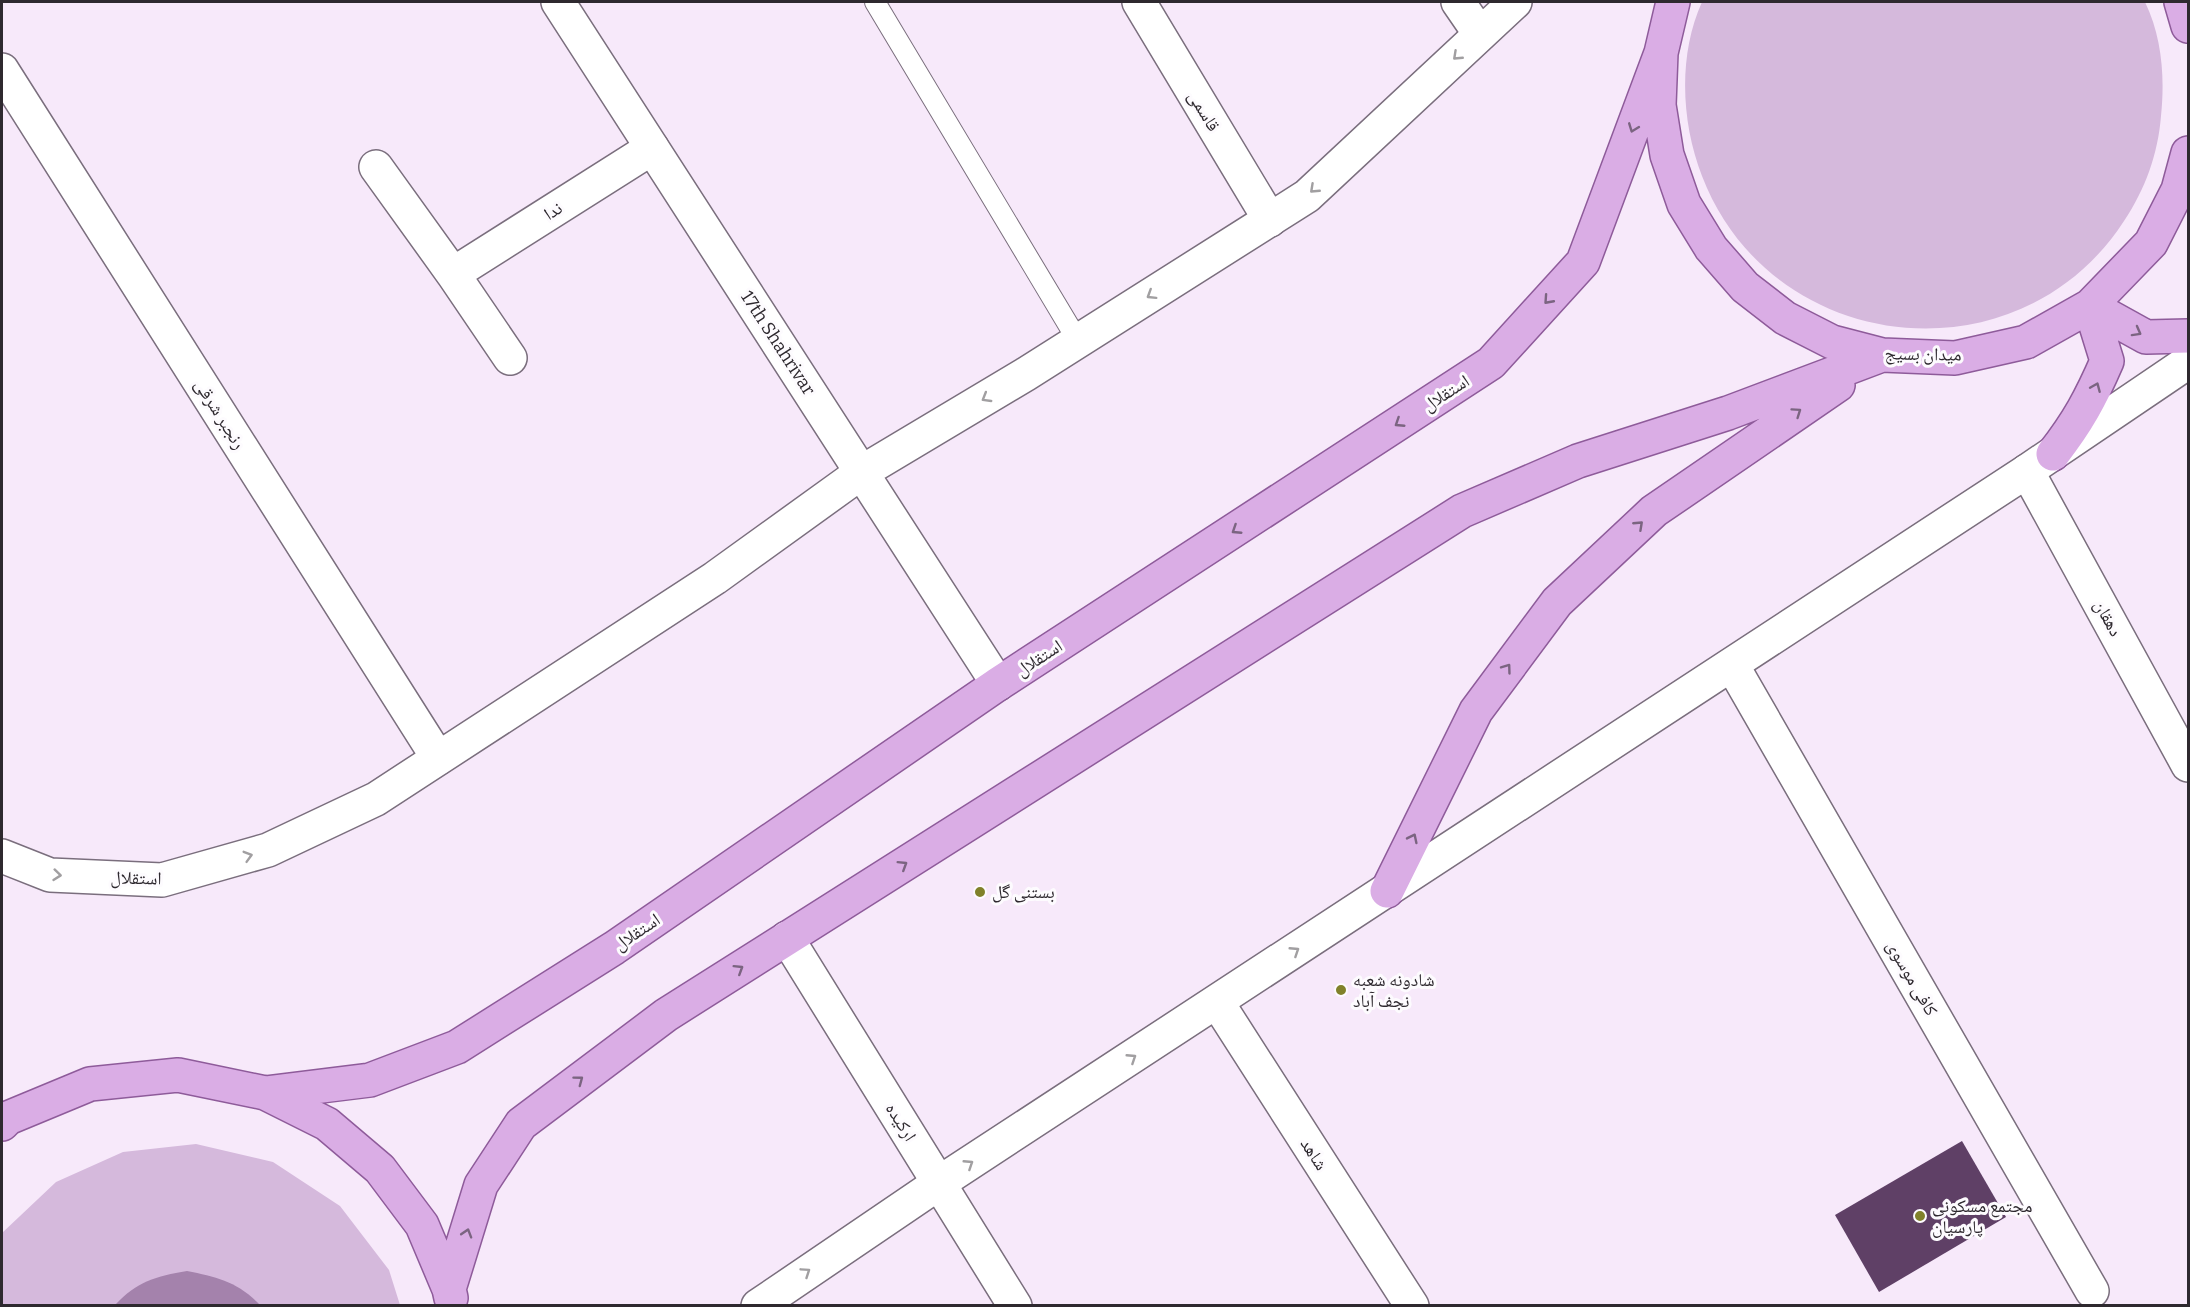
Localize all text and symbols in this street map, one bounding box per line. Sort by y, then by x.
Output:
one-way arrow [1453,49,1463,60]
street label: قاسمی [1183,87,1225,135]
one-way arrow [1628,121,1640,132]
one-way arrow [1311,182,1321,193]
street label: ندا [540,197,566,225]
street label: 17th Shahrivar [736,287,820,399]
one-way arrow [1147,287,1157,299]
one-way arrow [1544,294,1555,304]
one-way arrow [2130,325,2141,336]
street label: میدان بسیج [1884,342,1962,367]
street label: استقلال [1419,370,1473,416]
street label: رنجبر شرقی [190,375,250,453]
one-way arrow [2089,382,2101,393]
one-way arrow [982,391,992,403]
one-way arrow [1791,408,1802,419]
one-way arrow [1395,416,1405,428]
one-way arrow [1632,521,1642,532]
one-way arrow [1231,522,1242,533]
street label: دهقان [2089,596,2127,640]
street label: استقلال [1012,635,1066,681]
one-way arrow [1500,664,1511,675]
one-way arrow [1406,834,1418,845]
one-way arrow [242,851,253,863]
one-way arrow [897,861,908,872]
street label: استقلال [110,867,162,889]
one-way arrow [52,868,61,881]
place label: بستنی گل [992,881,1055,903]
marker: بستنی گل [973,885,987,899]
street label: استقلال [610,909,664,955]
street label: کافی موسوی [1882,936,1943,1020]
one-way arrow [1289,947,1300,958]
one-way arrow [732,965,743,976]
place label: شادونه شعبه نجف آباد [1353,969,1435,1012]
marker: شادونه شعبه نجف آباد [1334,983,1348,997]
one-way arrow [1126,1053,1136,1065]
one-way arrow [572,1077,583,1088]
street label: ارکیده [881,1099,921,1145]
street label: شاهد [1295,1134,1333,1174]
one-way arrow [962,1160,973,1171]
place label: مجتمع مسکونی پارسیان [1932,1195,2032,1238]
marker: مجتمع مسکونی پارسیان [1913,1209,1927,1223]
one-way arrow [460,1228,472,1239]
one-way arrow [800,1268,811,1279]

